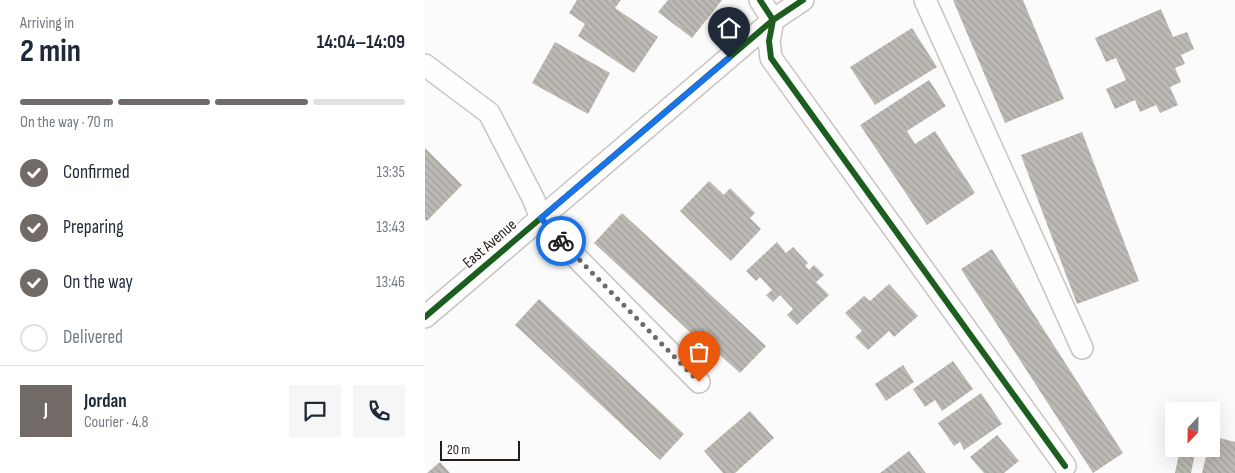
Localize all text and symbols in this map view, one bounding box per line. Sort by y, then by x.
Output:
pin [708,7,750,58]
text: Arriving in [20,14,74,33]
icon: home [715,14,743,42]
text: 14:04–14:09 [317,31,405,54]
text: 2 min [20,32,81,71]
text: On the way · 70 m [20,113,113,132]
icon: check [20,159,48,187]
text: Confirmed [63,161,130,184]
text: 13:35 [377,163,405,182]
icon: check [20,214,48,242]
text: Preparing [63,216,124,239]
street label: East Avenue [459,216,521,272]
courier [536,216,586,266]
text: 13:43 [376,218,405,237]
icon: bike [547,227,575,255]
icon: check [20,269,48,297]
text: On the way [63,271,133,294]
text: 13:46 [376,273,405,292]
text: Delivered [63,326,123,349]
pin [678,331,720,382]
icon: bag [685,338,713,366]
button: chat [289,385,341,437]
button: phone [353,385,405,437]
text: Jordan [84,390,127,413]
text: J [44,399,48,422]
north arrow [1165,402,1220,458]
map controls [1165,402,1220,457]
text: Courier · 4.8 [84,413,148,432]
scale bar [440,438,520,461]
text: 20 m [447,441,470,458]

